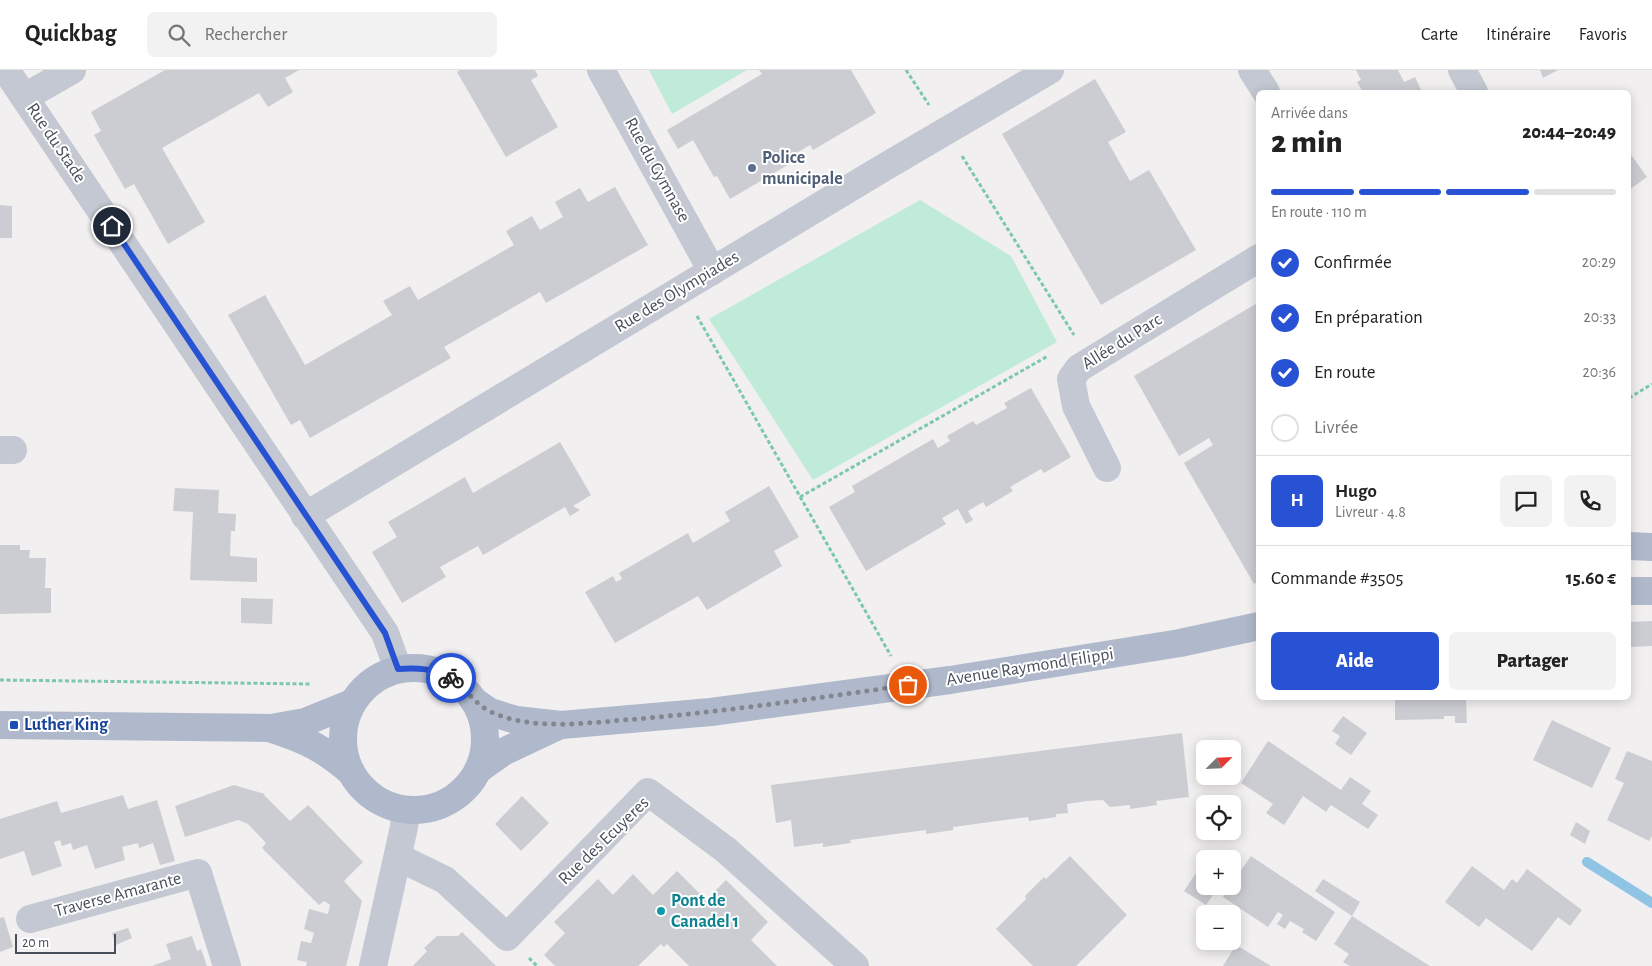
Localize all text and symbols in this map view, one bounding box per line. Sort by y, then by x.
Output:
search box [147,12,497,57]
icon: search [165,21,193,49]
text: Quickbag [25,22,117,46]
text: Rechercher [205,25,287,44]
text: Carte [1421,26,1458,44]
text: Itinéraire [1486,26,1551,44]
text: Favoris [1579,26,1627,44]
street label: Rue du Stade [23,100,89,186]
text: Arrivée dans [1271,105,1348,121]
street label: Rue du Gymnase [621,115,693,225]
text: 20:44–20:49 [1522,123,1616,142]
text: 2 min [1271,126,1343,158]
place label: Police municipale [762,149,843,188]
marker: Police municipale [746,162,758,174]
text: En route · 110 m [1271,204,1367,220]
pin [91,205,133,247]
icon: home [98,212,126,240]
street label: Rue des Olympiades [612,248,742,336]
icon: check [1271,249,1299,277]
text: Confirmée [1314,253,1392,272]
text: 20:29 [1582,254,1616,270]
icon: check [1271,304,1299,332]
text: En préparation [1314,308,1423,327]
text: 20:33 [1583,309,1616,325]
street label: Allée du Parc [1079,310,1165,374]
icon: check [1271,359,1299,387]
text: En route [1314,363,1376,382]
text: 20:36 [1582,364,1616,380]
text: Livrée [1314,418,1358,437]
button: chat [1500,475,1552,527]
button: phone [1564,475,1616,527]
text: Hugo [1335,482,1377,501]
text: H [1290,491,1304,510]
text: Livreur · 4.8 [1335,504,1406,520]
text: Commande #3505 [1271,569,1404,588]
text: 15.60 € [1566,569,1616,588]
button: Aide [1271,632,1439,690]
button: Partager [1449,632,1616,690]
street label: Avenue Raymond Filippi [945,645,1115,689]
courier [426,653,476,703]
icon: bike [437,664,465,692]
pin [887,664,929,706]
icon: bag [894,671,922,699]
place label: Luther King [24,716,109,734]
marker: Luther King [8,719,20,731]
north arrow [1196,740,1241,785]
map controls [1196,740,1241,950]
street label: Rue des Ecuyeres [555,794,653,888]
button: locate [1196,795,1241,840]
button: + [1196,850,1241,895]
street label: Traverse Amarante [53,869,183,921]
place label: Pont de Canadel 1 [671,892,739,931]
marker: Pont de Canadel 1 [655,905,667,917]
button: − [1196,905,1241,950]
scale bar [15,931,116,954]
text: 20 m [22,936,49,950]

